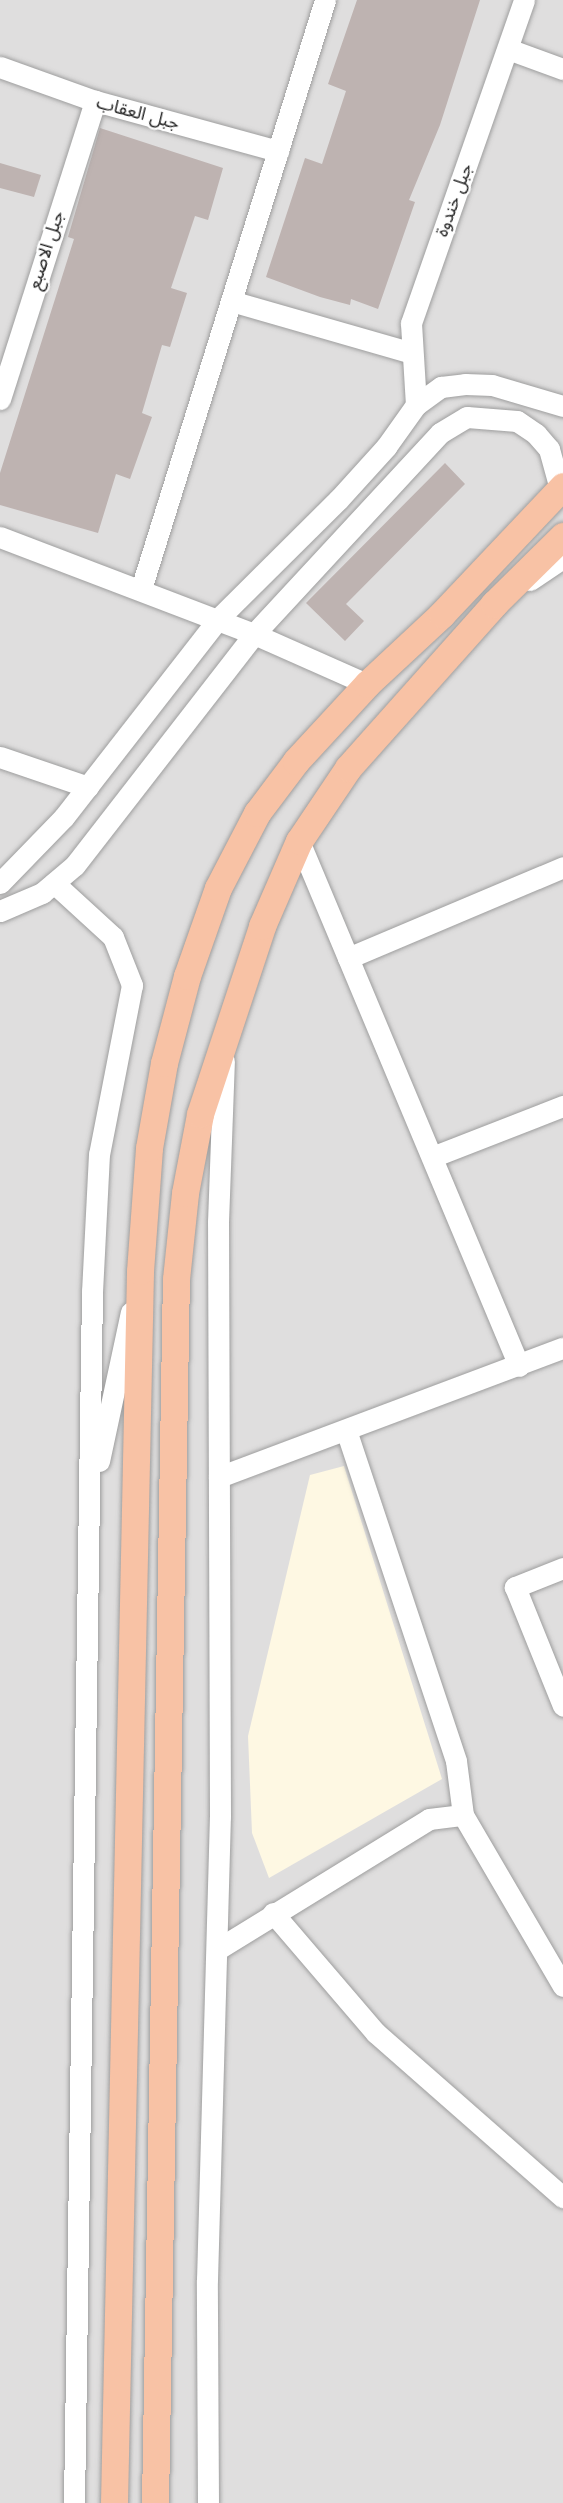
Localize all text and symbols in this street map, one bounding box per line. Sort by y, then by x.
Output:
street label: جبل العقاب [94,92,182,134]
street label: جبل خندوة [431,160,477,240]
street label: جبل الاصبع [23,208,69,292]

